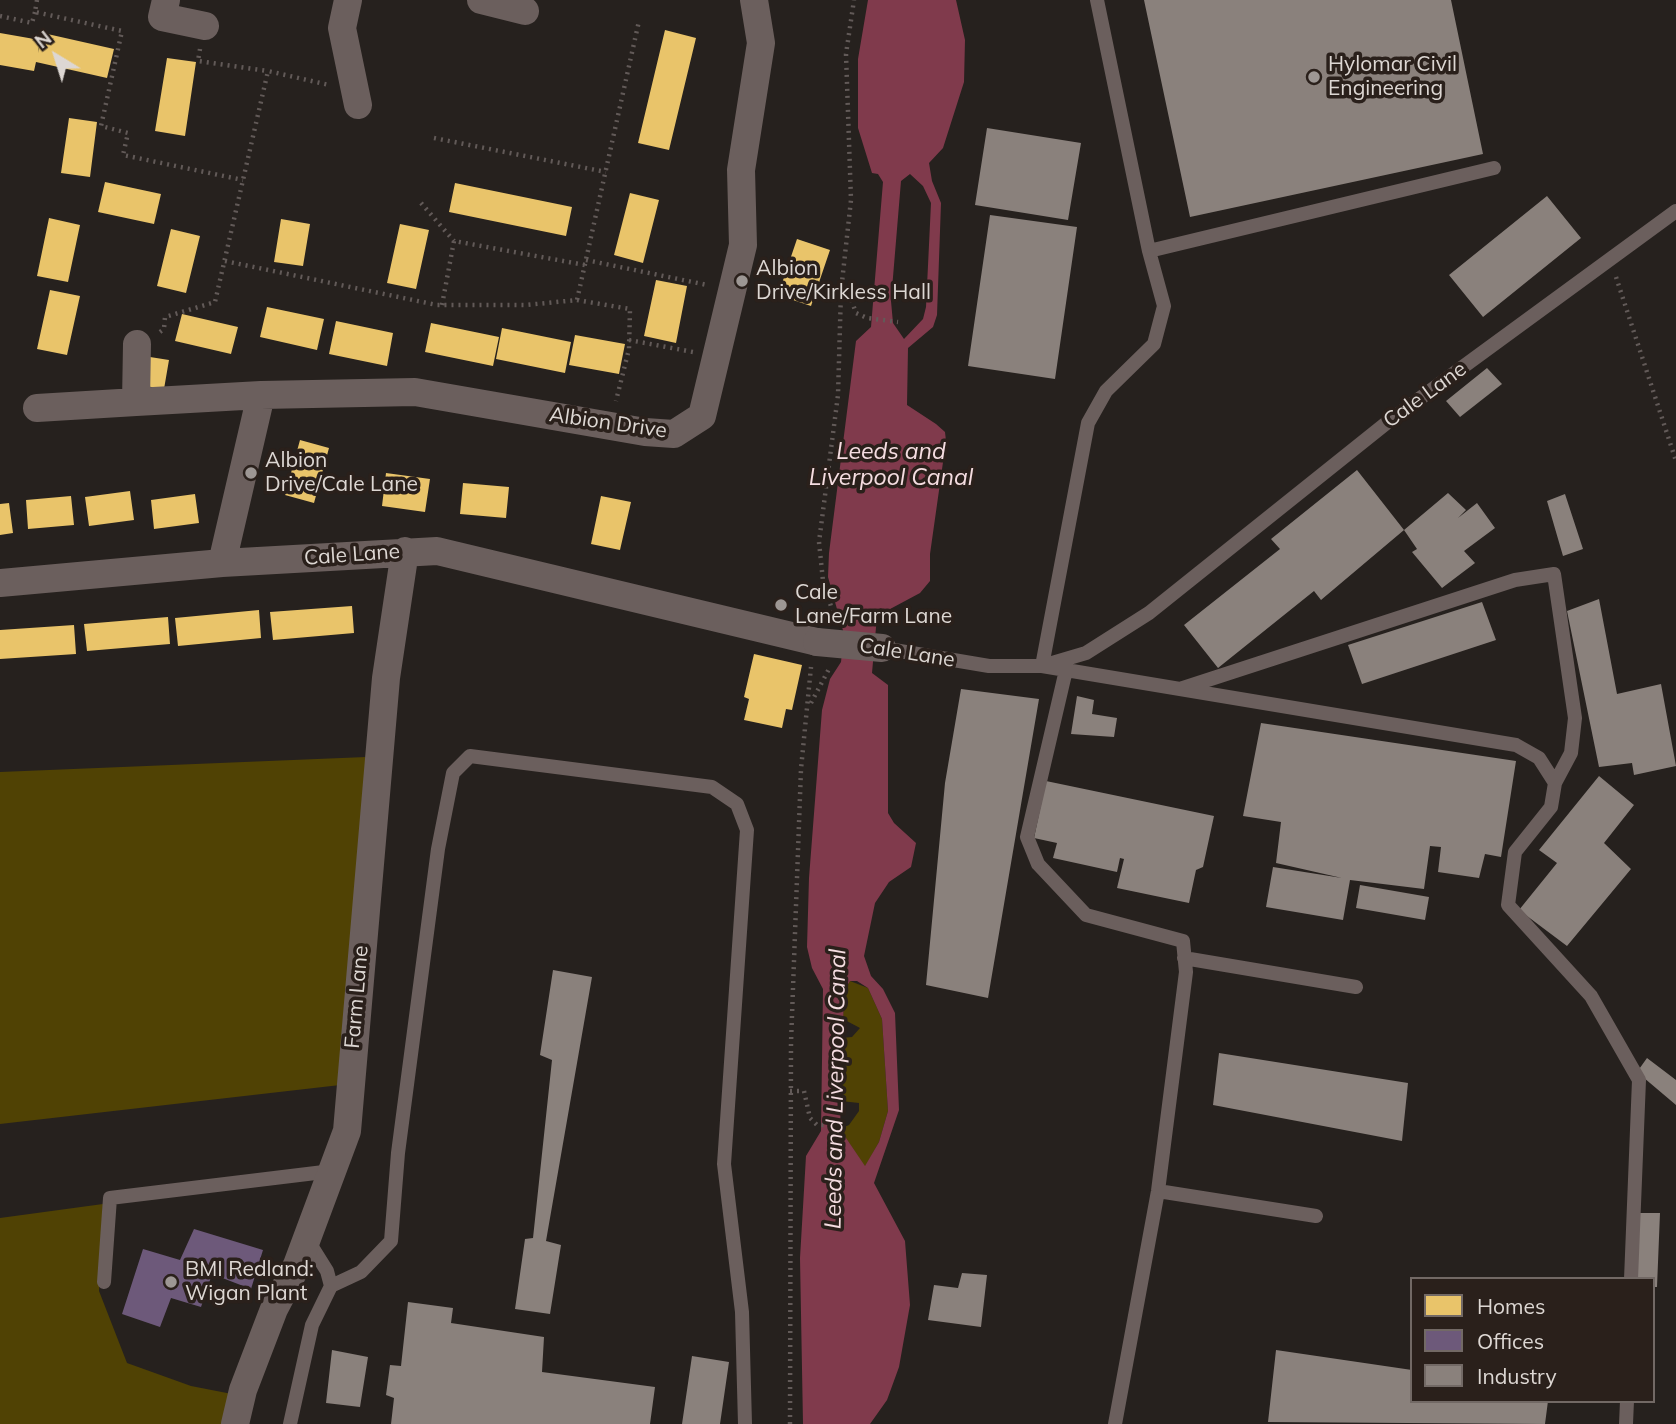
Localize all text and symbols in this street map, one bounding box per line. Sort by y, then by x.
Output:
north arrow [21,21,91,91]
text: N [30,26,56,53]
place label: Hylomar Civil Engineering [1328,52,1457,102]
marker: Hylomar Civil Engineering [1306,69,1322,85]
place label: Albion Drive/Kirkless Hall [756,256,931,306]
marker: Albion Drive/Kirkless Hall [734,273,750,289]
street label: Cale Lane [1379,357,1471,433]
street label: Albion Drive [548,402,668,444]
water label: Leeds and Liverpool Canal [809,438,973,492]
place label: Albion Drive/Cale Lane [265,448,418,498]
marker: Albion Drive/Cale Lane [243,465,259,481]
street label: Cale Lane [303,539,401,571]
place label: Cale Lane/Farm Lane [795,580,952,630]
marker: Cale Lane/Farm Lane [773,597,789,613]
street label: Cale Lane [857,633,957,673]
street label: Farm Lane [340,944,374,1050]
water label: Leeds and Liverpool Canal [820,949,852,1229]
place label: BMI Redland: Wigan Plant [185,1257,314,1307]
marker: BMI Redland: Wigan Plant [163,1274,179,1290]
legend [1410,1277,1655,1403]
text: Homes [1477,1293,1545,1319]
text: Offices [1477,1328,1544,1354]
text: Industry [1477,1363,1557,1389]

